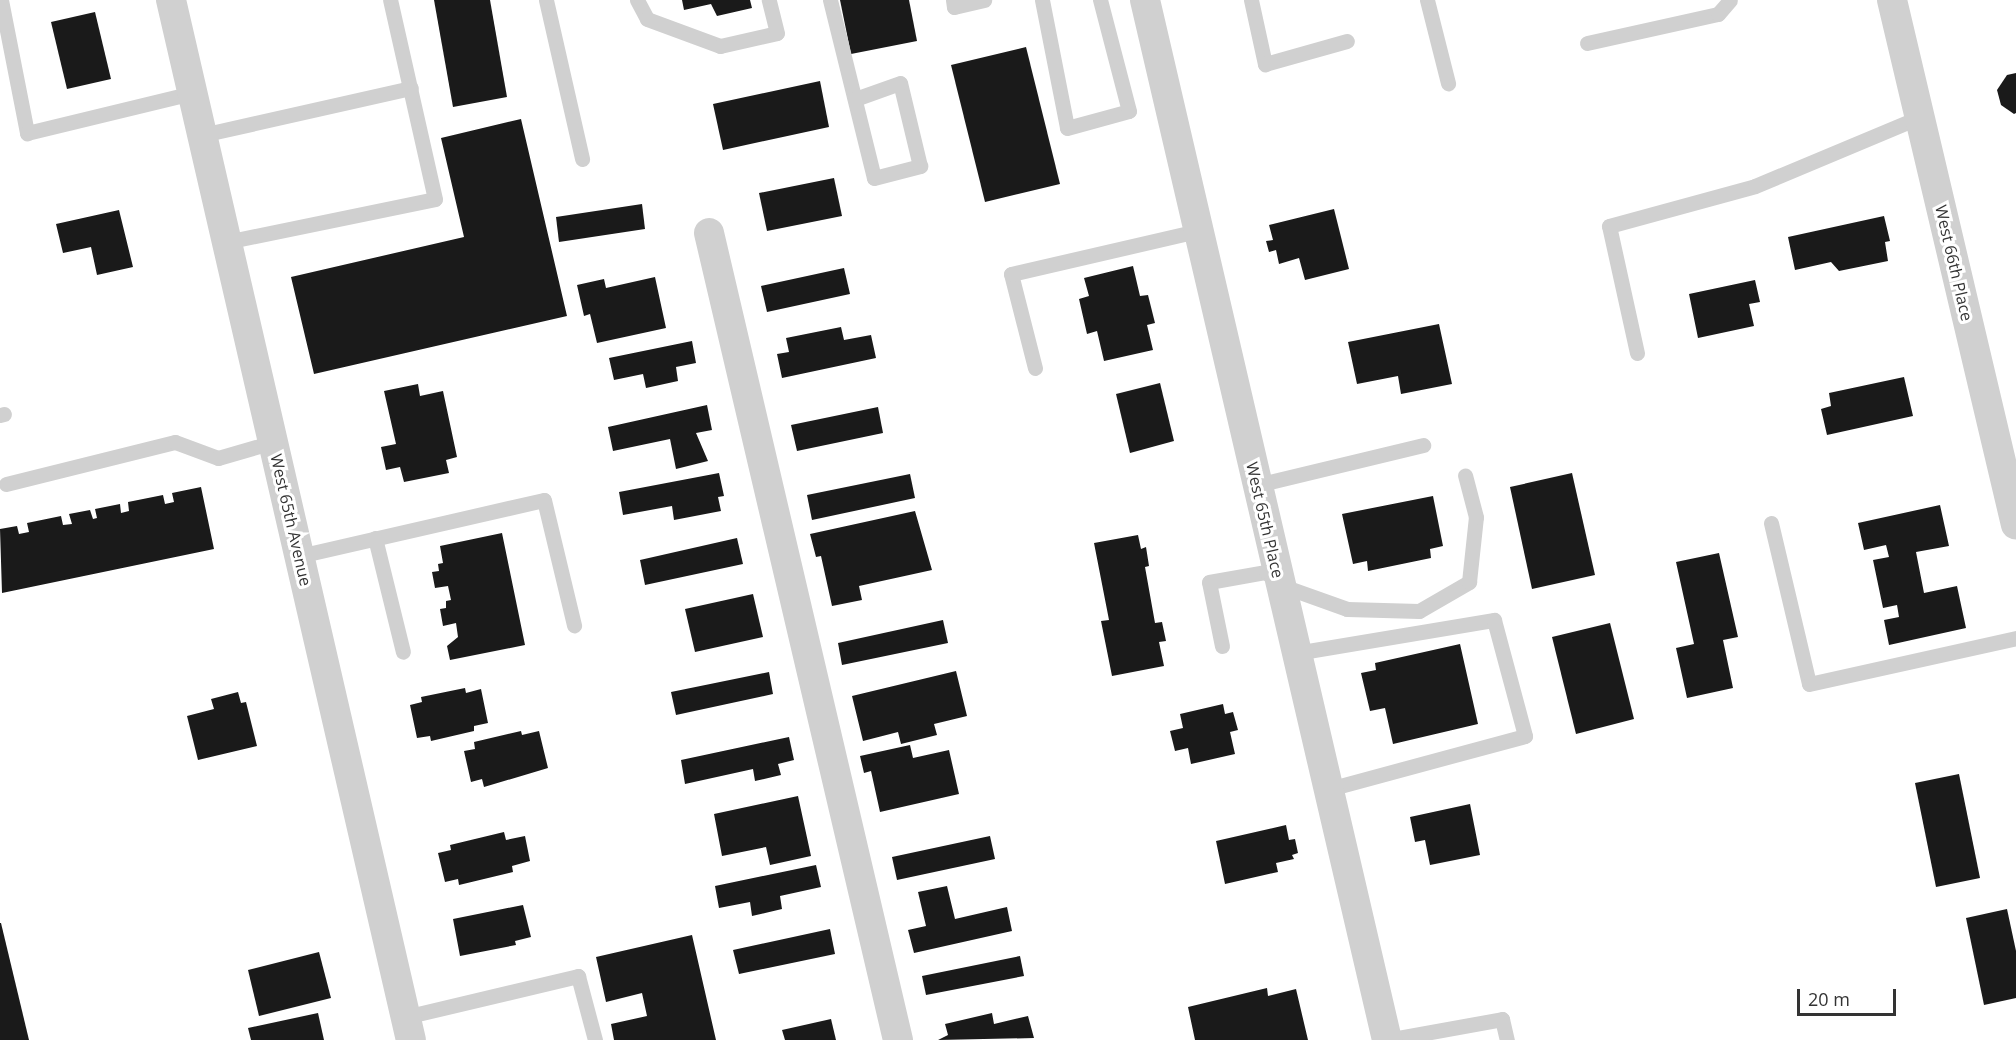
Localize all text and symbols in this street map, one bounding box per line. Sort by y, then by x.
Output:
street label: West 66th Place [1931,203,1977,323]
street label: West 65th Avenue [266,452,316,588]
street label: West 65th Place [1242,460,1288,580]
scale bar [1800,977,1899,1015]
text: 20 m [1808,987,1850,1011]

